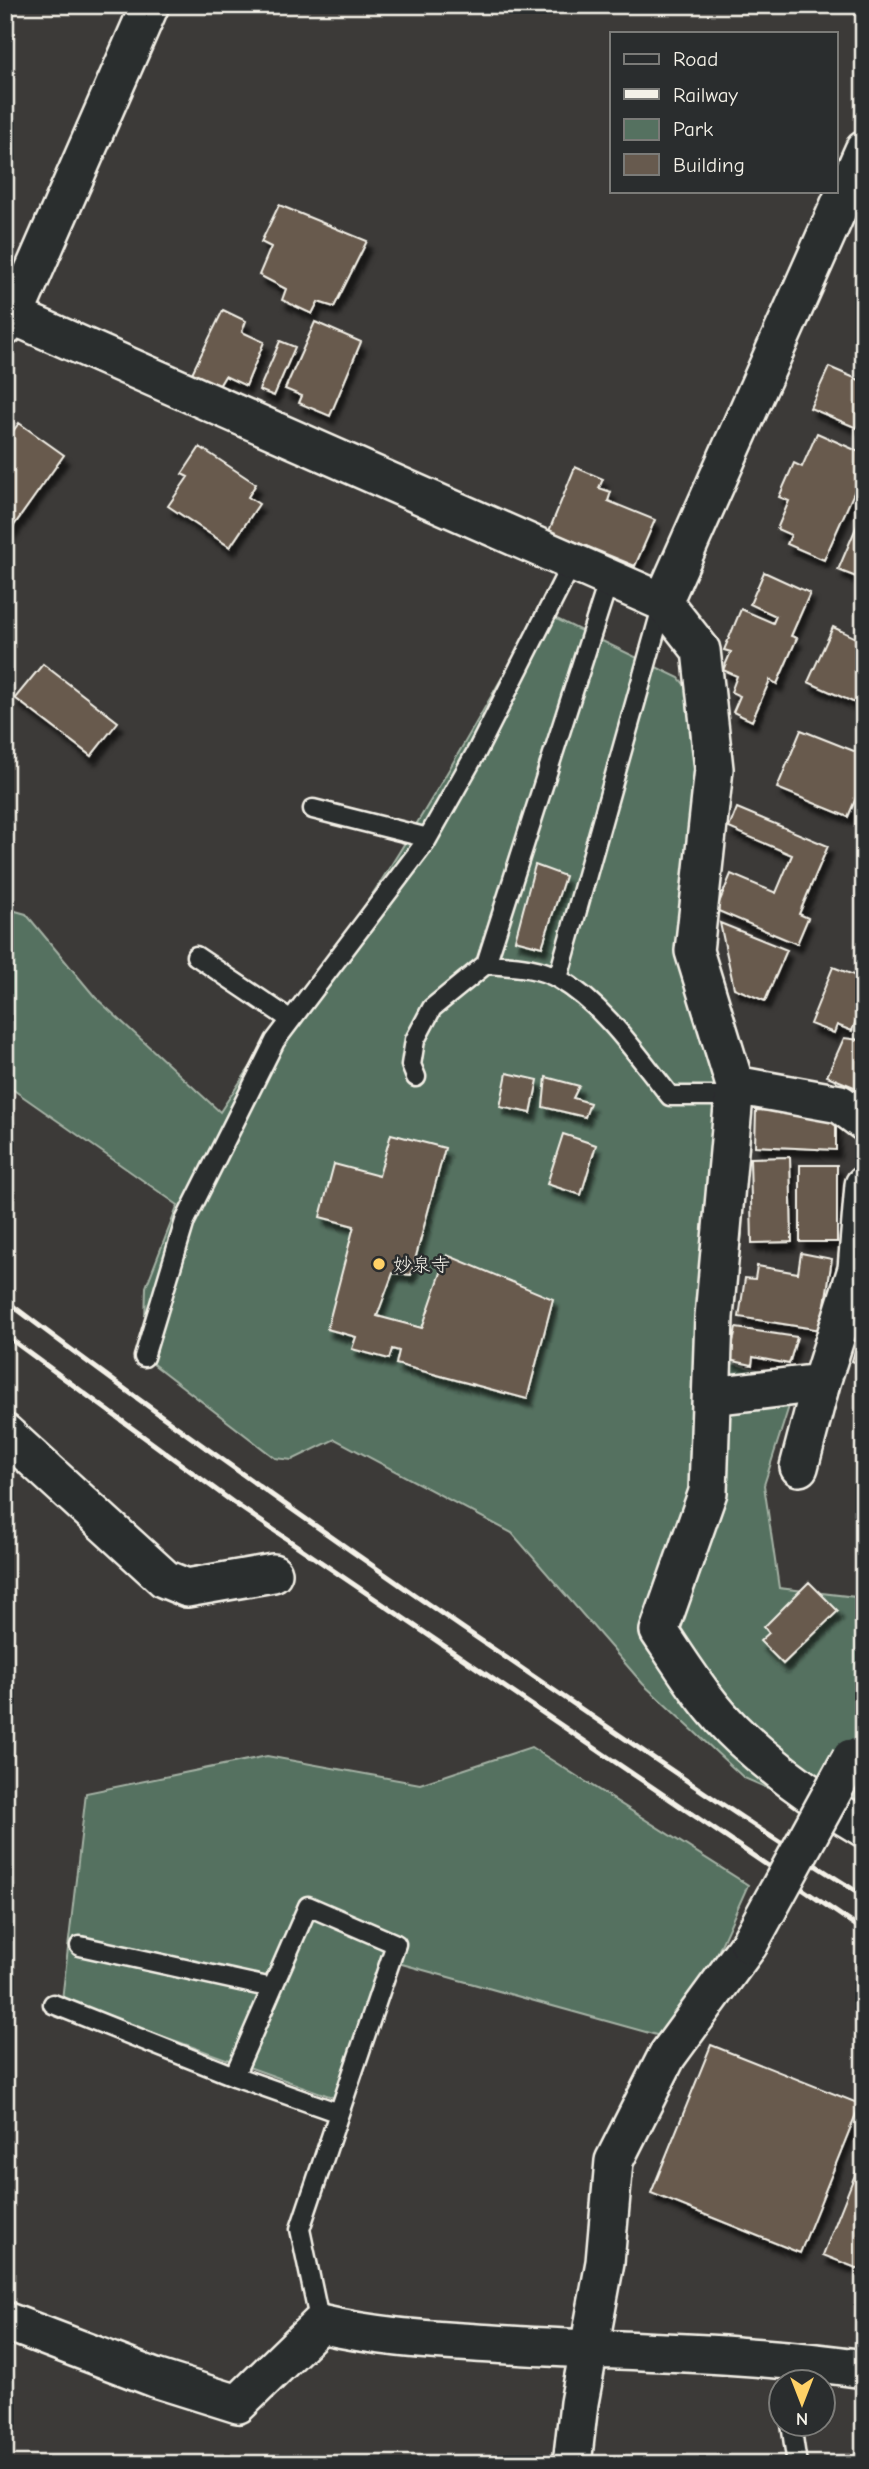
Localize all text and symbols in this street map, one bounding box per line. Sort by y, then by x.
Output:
legend [610,32,838,192]
text: Road [673,47,718,71]
text: Railway [673,83,738,107]
text: Park [673,117,713,141]
text: Building [673,153,745,177]
place label: 妙泉寺 [393,1254,450,1276]
marker: 妙泉寺 [371,1256,387,1272]
north arrow [768,2368,838,2438]
text: N [796,2408,808,2430]

